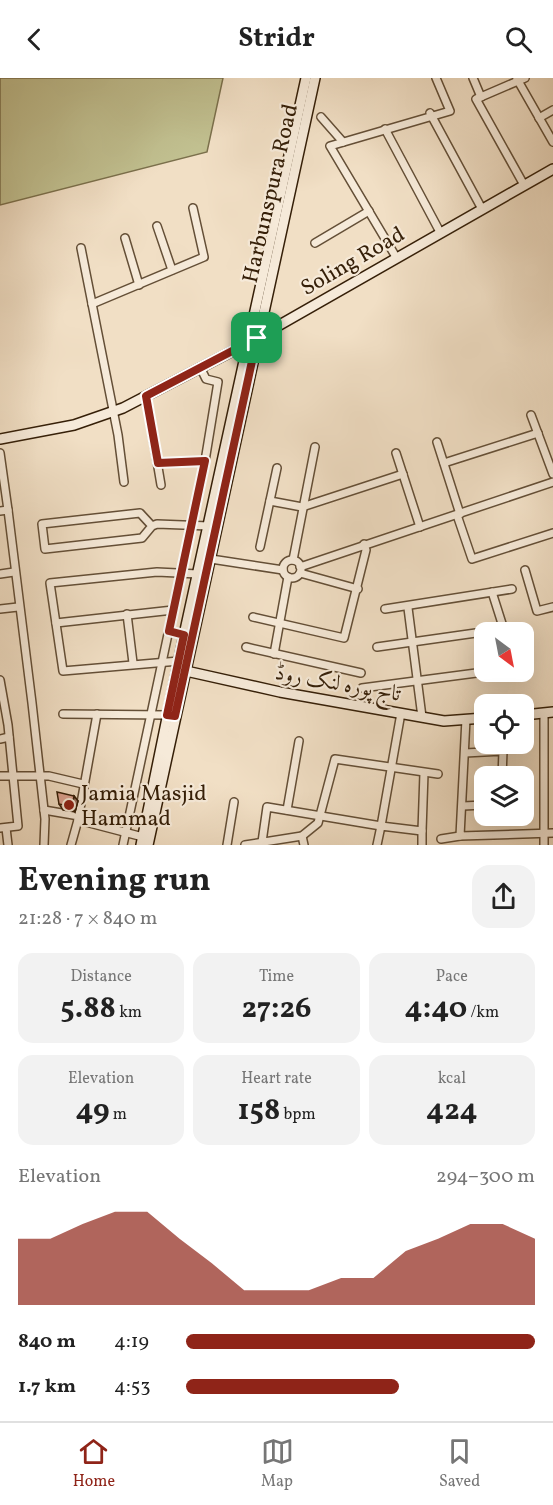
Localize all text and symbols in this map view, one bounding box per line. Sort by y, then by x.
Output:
text: Stridr [238,20,315,58]
icon: back [18,23,51,56]
icon: search [502,23,535,56]
street label: Harbunspura Road [236,101,307,286]
street label: Soling Road [296,220,411,304]
pin [231,312,282,363]
icon: arrive [240,321,273,354]
north arrow [474,622,534,682]
map controls [474,622,534,826]
street label: تاج پورہ لنک روڈ [272,658,404,713]
button: locate [474,694,534,754]
button: layers [474,766,534,826]
place label: Jamia Masjid Hammad [81,779,207,835]
marker: Jamia Masjid Hammad [62,798,76,812]
text: Evening run [18,859,211,905]
button: share [472,865,535,928]
text: 21:28 · 7 × 840 m [18,905,158,933]
text: Distance [71,966,132,988]
text: Time [259,966,294,988]
text: Pace [436,966,468,988]
text: 5.88 [60,988,116,1030]
text: 27:26 [241,988,312,1030]
text: 4:40 [404,988,467,1030]
text: km [116,1002,142,1024]
text: /km [467,1002,499,1024]
text: Elevation [68,1068,134,1090]
text: Heart rate [241,1068,312,1090]
text: kcal [438,1068,466,1090]
text: 49 [75,1090,109,1132]
text: 158 [237,1090,280,1132]
text: 424 [426,1090,478,1132]
text: m [109,1104,127,1126]
text: bpm [280,1104,316,1126]
text: Elevation [18,1163,101,1191]
text: 294–300 m [436,1163,535,1191]
text: 840 m [18,1328,76,1356]
text: 4:19 [114,1328,149,1356]
text: 1.7 km [18,1373,76,1401]
text: 4:53 [114,1373,151,1401]
tab: Home [73,1435,115,1493]
tab: Map [261,1435,294,1493]
tab: Saved [439,1435,480,1493]

